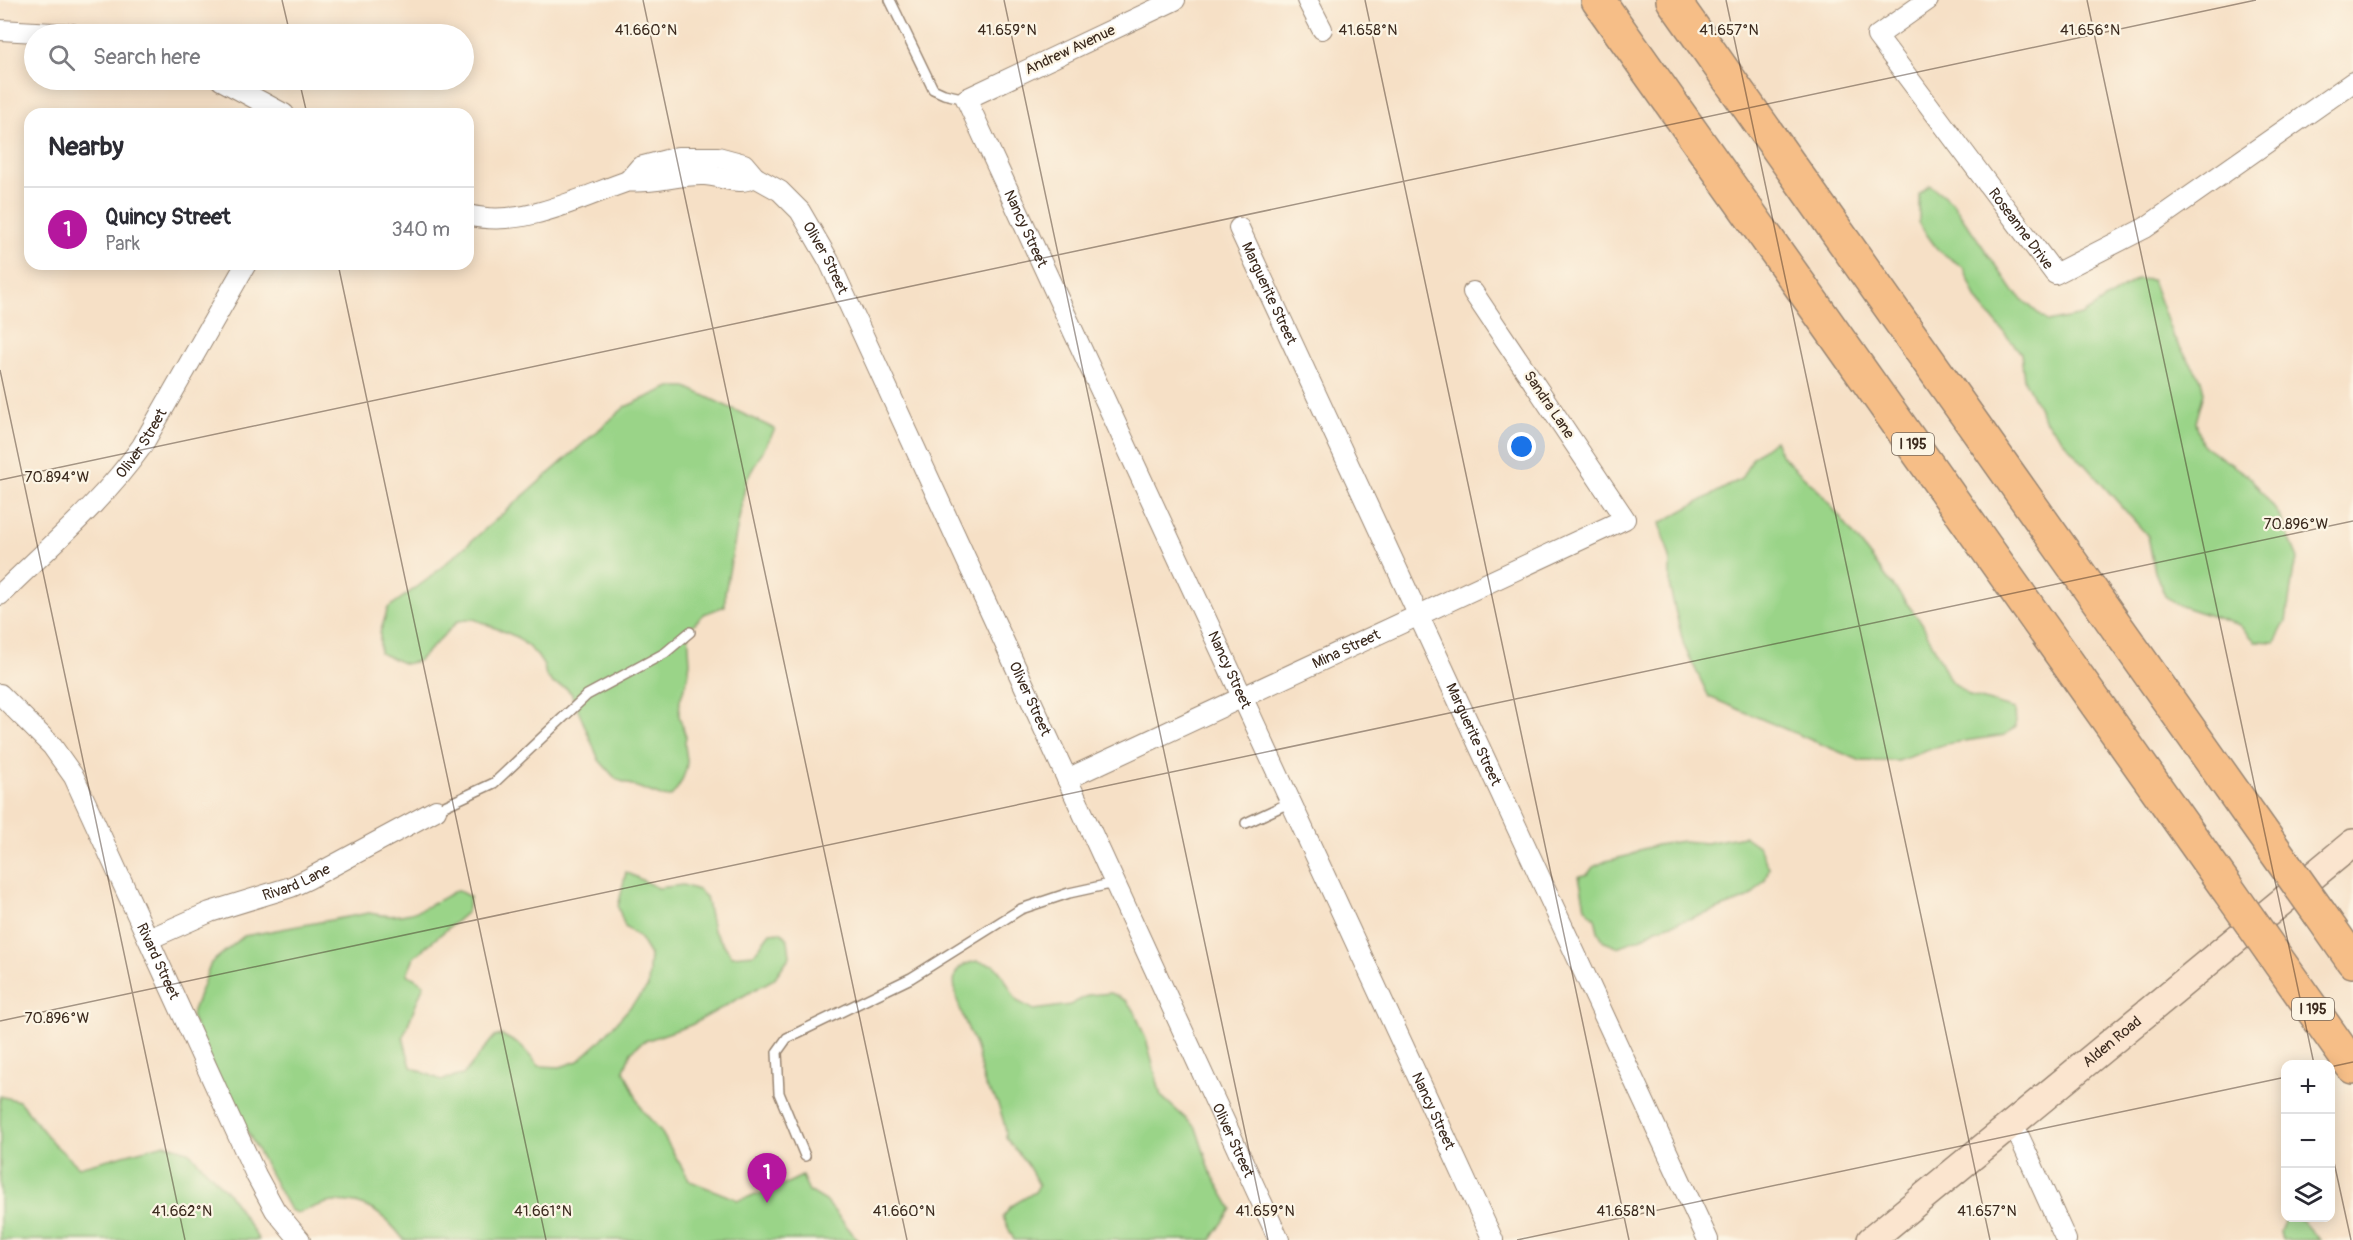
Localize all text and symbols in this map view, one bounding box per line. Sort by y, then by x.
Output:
text: 41.660°N [615,21,677,40]
text: 41.659°N [977,21,1037,40]
street label: Andrew Avenue [1022,21,1119,79]
text: 41.658°N [1339,21,1397,40]
text: 41.657°N [1699,21,1759,40]
text: 41.656°N [2060,21,2120,40]
search box [24,24,474,90]
icon: search [45,41,78,74]
text: Search here [93,43,200,71]
text: Nearby [48,131,124,163]
street label: Roseanne Drive [1984,184,2058,274]
street label: Nancy Street [1000,187,1052,271]
text: Quincy Street [105,203,231,231]
text: 1 [64,217,71,242]
text: 340 m [391,217,450,242]
street label: Oliver Street [799,218,853,298]
text: Park [105,231,140,256]
street label: Marguerite Street [1237,239,1302,349]
street label: Sandra Lane [1519,368,1579,443]
street label: Oliver Street [111,404,171,482]
your location [1507,432,1536,461]
road number: I 195 [1892,433,1934,455]
text: 70.894°W [25,468,90,487]
text: 70.896°W [2264,515,2329,534]
street label: Mina Street [1309,625,1384,673]
street label: Nancy Street [1204,628,1256,712]
street label: Oliver Street [1005,658,1056,740]
street label: Marguerite Street [1442,680,1506,790]
street label: Rivard Lane [260,859,334,905]
street label: Rivard Street [133,920,184,1003]
road number: I 195 [2292,998,2334,1020]
text: 70.896°W [25,1009,90,1028]
street label: Alden Road [2078,1012,2145,1071]
map controls [2281,1060,2335,1222]
button: + [2281,1060,2335,1114]
street label: Nancy Street [1407,1069,1460,1154]
street label: Oliver Street [1208,1100,1259,1181]
button: − [2281,1114,2335,1168]
pin: 1 [748,1154,786,1203]
button: layers [2281,1168,2335,1222]
text: 41.662°N [152,1202,212,1221]
text: 41.661°N [514,1202,572,1221]
text: 41.660°N [873,1202,935,1221]
text: 41.659°N [1235,1202,1295,1221]
text: 41.658°N [1597,1202,1655,1221]
text: 41.657°N [1957,1202,2017,1221]

